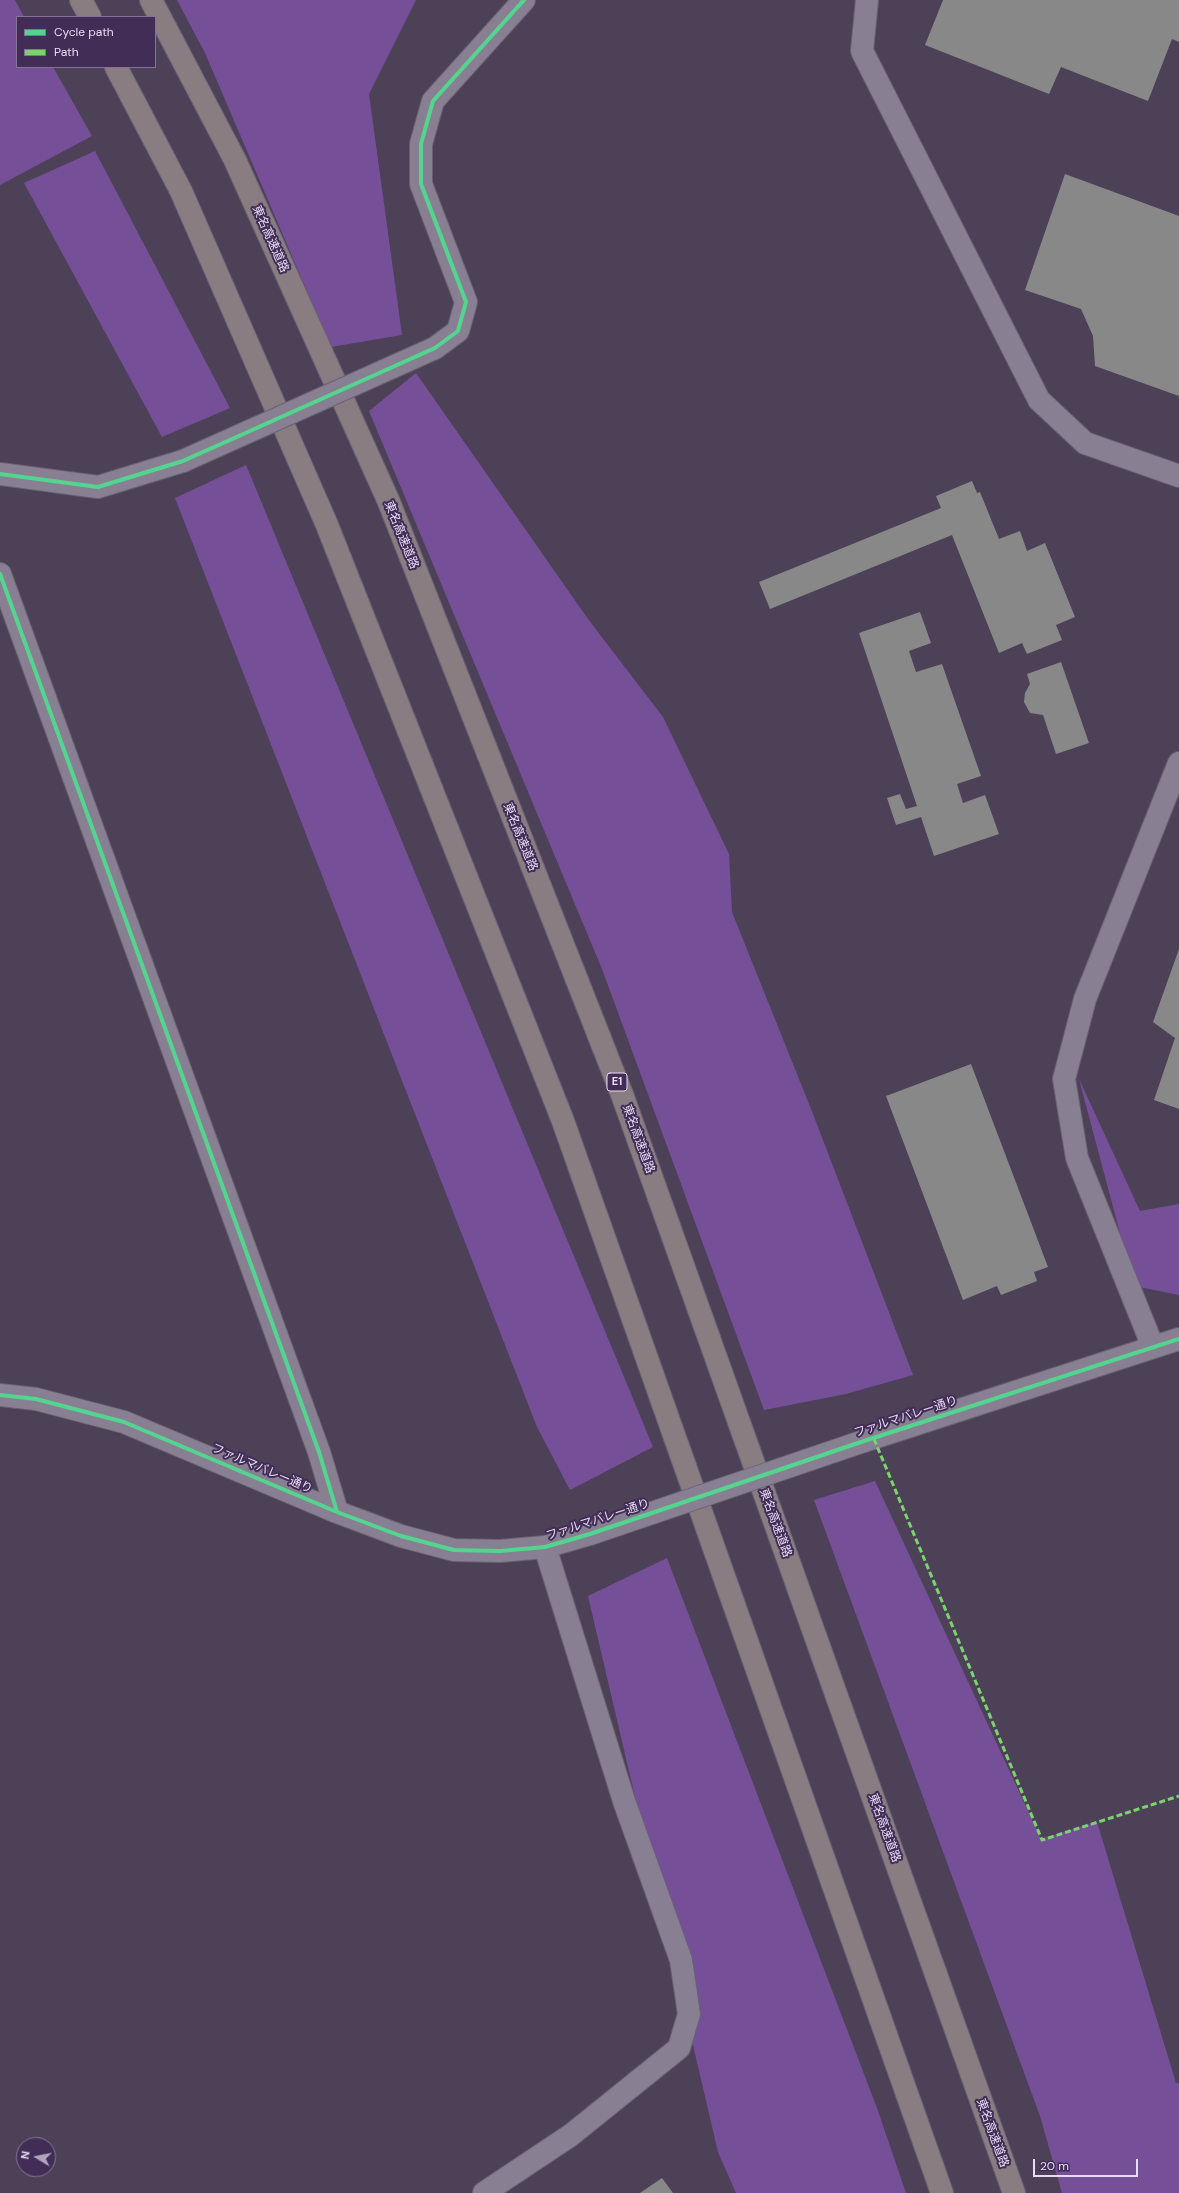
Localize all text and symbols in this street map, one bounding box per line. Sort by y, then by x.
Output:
legend [16,16,156,68]
text: Cycle path [54,24,114,40]
text: Path [54,44,79,60]
street label: 東名高速道路 [249,203,291,275]
street label: 東名高速道路 [381,499,421,571]
street label: 東名高速道路 [500,801,540,873]
road number: E1 [607,1073,627,1091]
street label: 東名高速道路 [619,1103,657,1175]
street label: ファルマバレー通り [852,1393,960,1441]
street label: ファルマバレー通り [209,1441,315,1497]
street label: 東名高速道路 [756,1487,794,1559]
street label: ファルマバレー通り [544,1496,652,1544]
street label: 東名高速道路 [865,1792,903,1864]
street label: 東名高速道路 [973,2097,1011,2169]
north arrow [16,2137,56,2177]
text: N [18,2150,33,2160]
scale bar [1035,2151,1140,2177]
text: 20 m [1040,2158,1069,2174]

